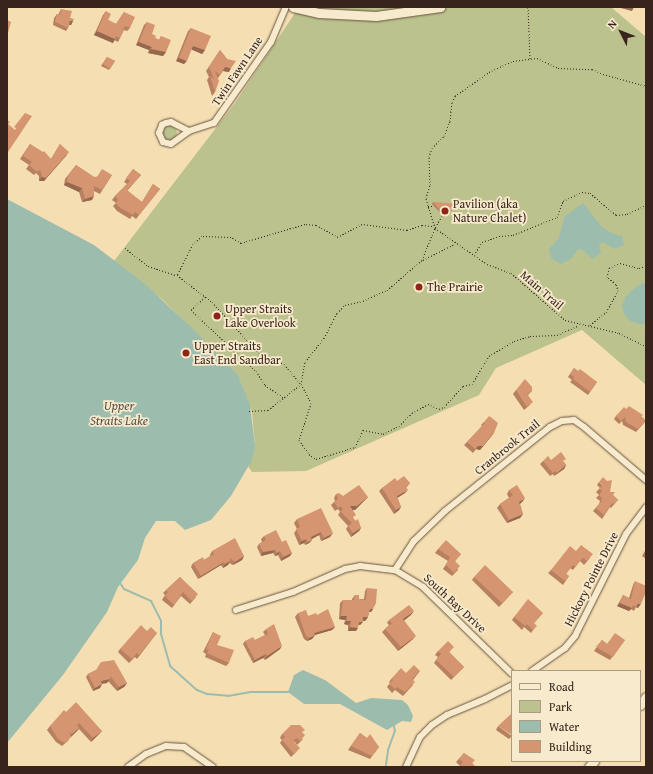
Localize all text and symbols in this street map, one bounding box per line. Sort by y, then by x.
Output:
north arrow [601,12,641,52]
text: N [604,16,620,32]
street label: Twin Fawn Lane [208,34,266,108]
place label: Pavilion (aka Nature Chalet) [453,197,526,225]
marker: Pavilion (aka Nature Chalet) [440,206,450,216]
street label: Main Trail [518,267,566,313]
place label: The Prairie [427,280,483,294]
marker: The Prairie [414,282,424,292]
place label: Upper Straits Lake Overlook [225,302,296,330]
marker: Upper Straits Lake Overlook [212,311,222,321]
place label: Upper Straits East End Sandbar [194,339,281,367]
marker: Upper Straits East End Sandbar [181,348,191,358]
water label: Upper Straits Lake [90,399,148,430]
street label: Cranbrook Trail [472,416,542,478]
street label: Hickory Pointe Drive [561,529,621,629]
street label: South Bay Drive [421,570,489,636]
legend [511,670,641,762]
text: Road [549,678,574,695]
text: Park [549,698,572,715]
text: Water [549,718,579,735]
text: Building [549,738,592,755]

